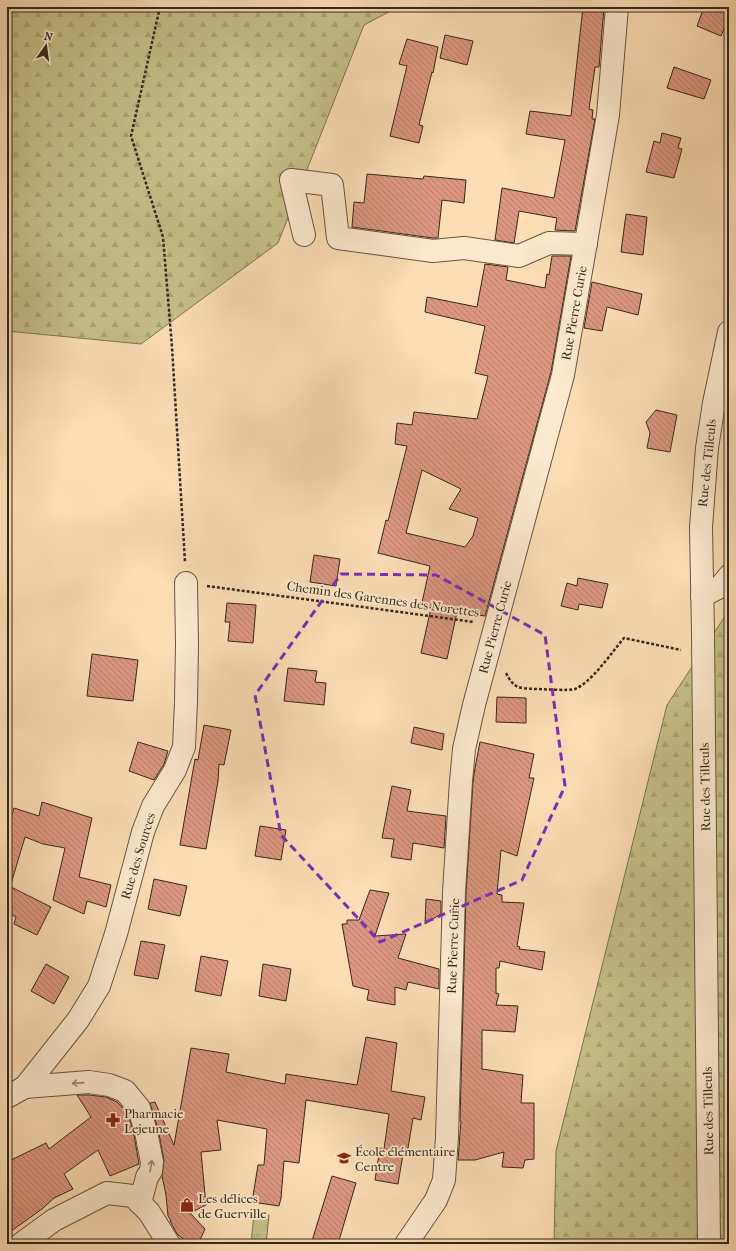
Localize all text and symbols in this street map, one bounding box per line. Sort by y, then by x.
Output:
north arrow [26,26,66,66]
text: N [43,29,55,44]
street label: Rue Pierre Curie [558,264,590,361]
street label: Rue des Tilleuls [695,418,719,508]
street label: Chemin des Garennes des Norettes [286,578,480,620]
street label: Rue Pierre Curie [475,578,515,675]
street label: Rue des Tilleuls [697,742,713,831]
street label: Rue des Sources [118,811,158,901]
street label: Rue Pierre Curie [444,897,462,994]
street label: Rue des Tilleuls [700,1066,716,1155]
one-way arrow [72,1080,85,1087]
place label: Pharmacie Lejeune [124,1106,184,1136]
pharmacy icon: Pharmacie Lejeune [105,1112,121,1128]
place label: École élémentaire Centre [355,1144,456,1174]
school or university icon: École élémentaire Centre [336,1150,352,1166]
one-way arrow [147,1160,155,1173]
place label: Les délices de Guerville [198,1191,267,1221]
shop icon: Les délices de Guerville [179,1197,195,1213]

